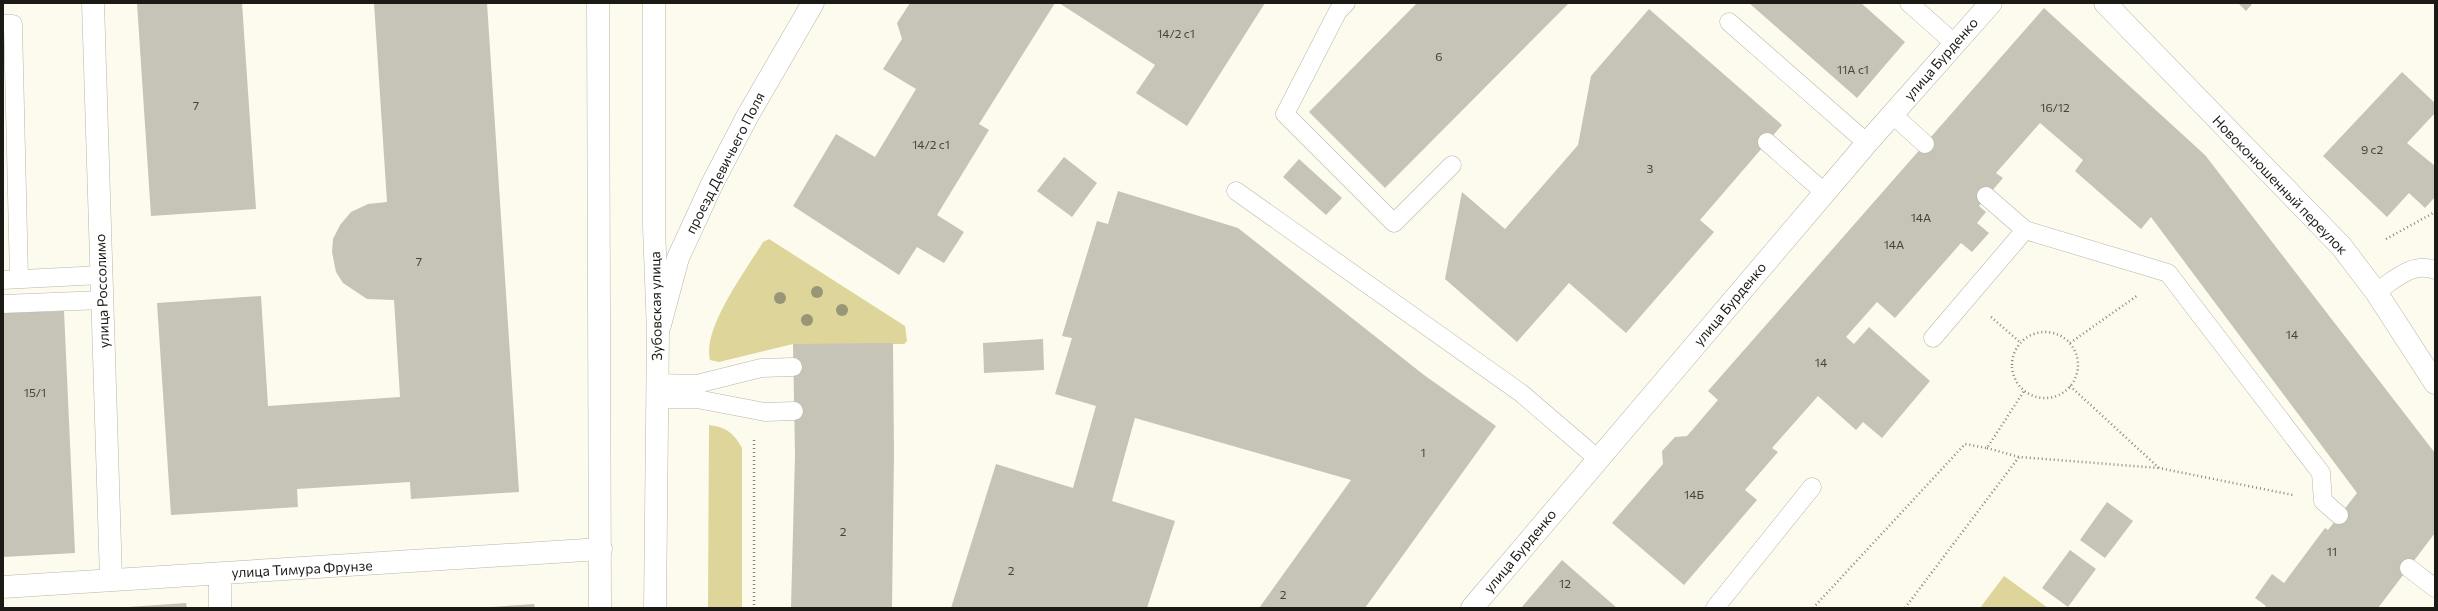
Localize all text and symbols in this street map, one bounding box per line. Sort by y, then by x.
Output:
street label: улица Бурденко [1900,14,1981,103]
house number: 14/2 с1 [1157,26,1195,40]
house number: 6 [1435,49,1443,63]
house number: 11А с1 [1837,62,1869,76]
street label: проезд Девичьего Поля [681,89,768,236]
house number: 7 [193,98,199,112]
house number: 16/12 [2040,100,2070,114]
street label: Новоконюшенный переулок [2209,112,2352,258]
house number: 14/2 с1 [912,137,950,151]
house number: 9 с2 [2361,142,2383,156]
house number: 3 [1647,161,1654,175]
house number: 14А [1911,210,1931,224]
street label: улица Россолимо [91,234,112,348]
house number: 14А [1884,237,1904,251]
street label: Зубовская улица [646,251,665,361]
house number: 7 [416,254,422,268]
street label: улица Бурденко [1690,258,1770,349]
house number: 14 [2286,327,2298,341]
house number: 14 [1815,355,1827,369]
house number: 15/1 [24,385,46,399]
house number: 1 [1420,445,1426,459]
house number: 14Б [1684,487,1704,501]
street label: улица Бурденко [1480,505,1560,596]
house number: 2 [840,524,847,538]
house number: 11 [2327,544,2337,558]
street label: улица Тимура Фрунзе [231,556,373,581]
house number: 2 [1008,563,1015,577]
house number: 12 [1559,576,1571,590]
house number: 2 [1280,587,1287,601]

